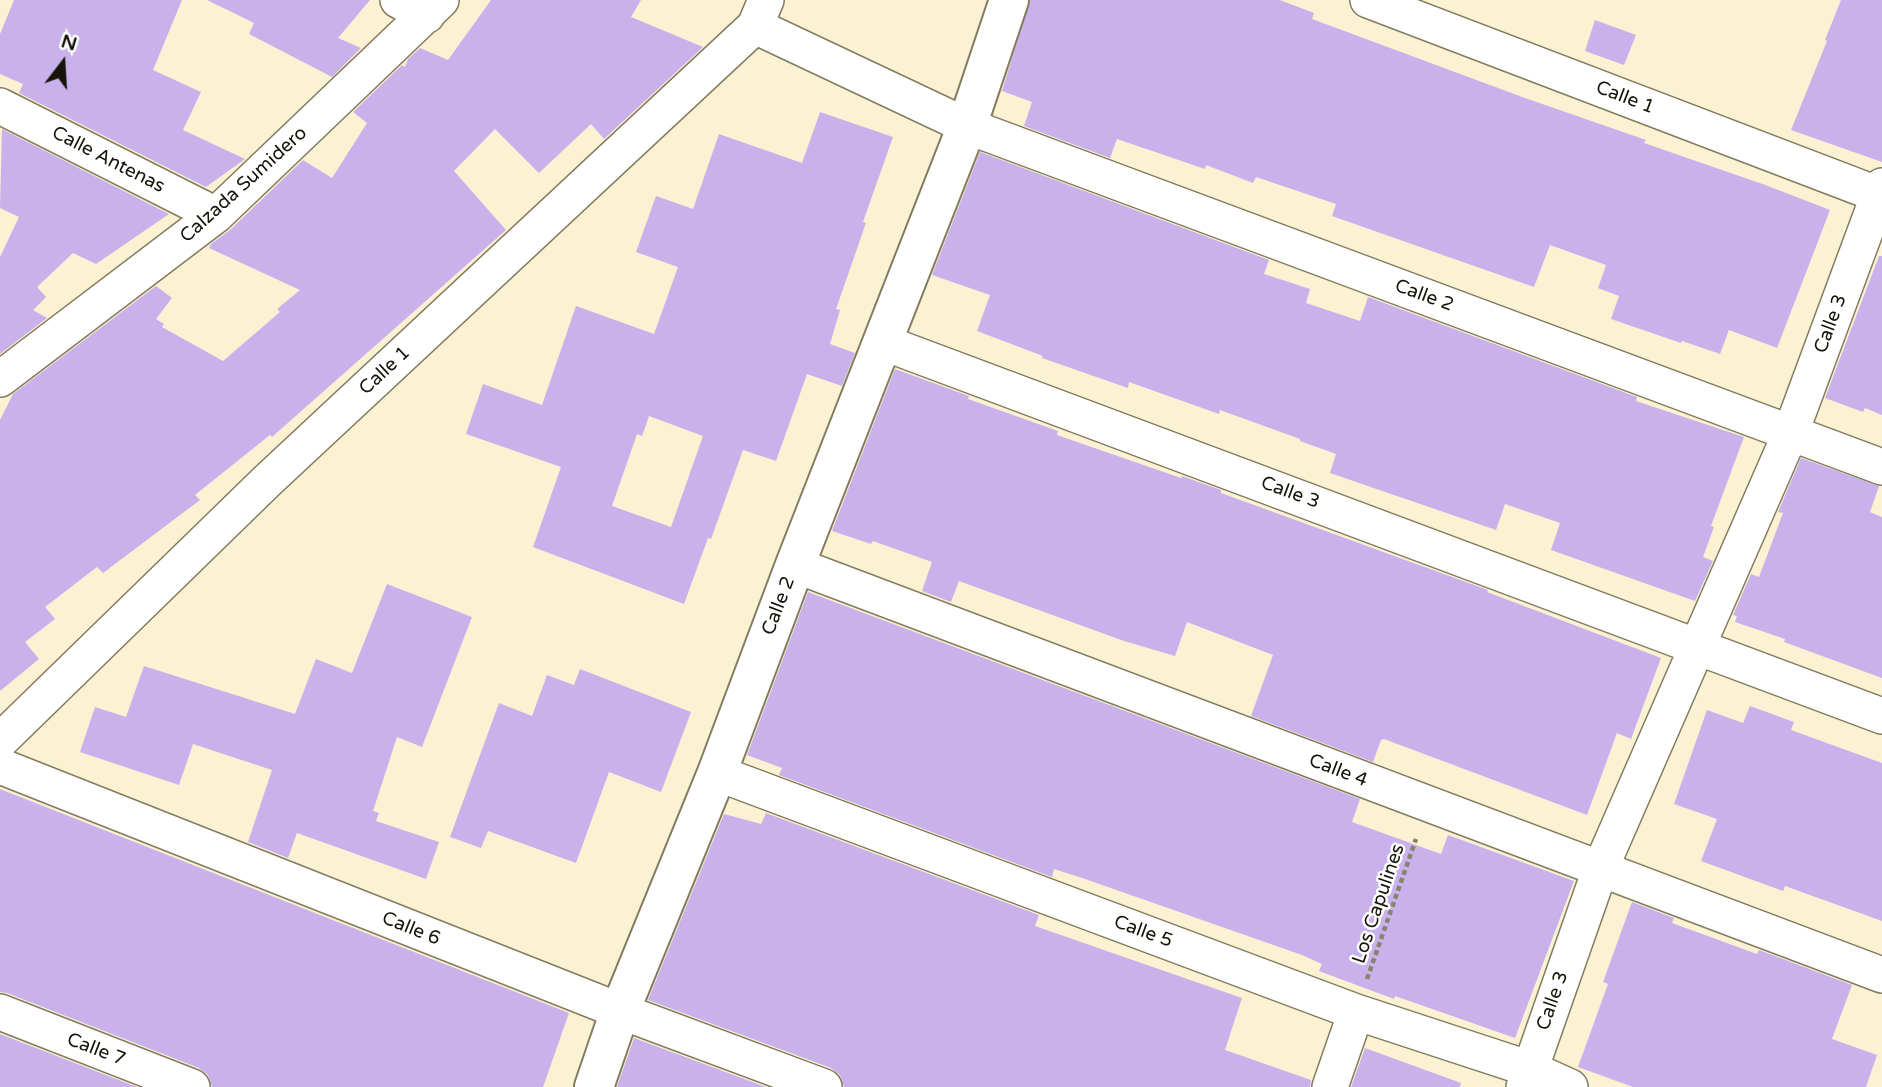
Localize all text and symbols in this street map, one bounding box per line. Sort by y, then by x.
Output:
north arrow [28,28,98,98]
text: N [59,30,80,56]
street label: Calle 1 [1592,76,1658,120]
street label: Calle Antenas [48,122,168,198]
street label: Calzada Sumidero [176,122,312,248]
street label: Calle 2 [1391,275,1457,317]
street label: Calle 3 [1810,291,1852,357]
street label: Calle 1 [355,342,415,400]
street label: Calle 3 [1257,472,1323,514]
street label: Calle 2 [757,573,801,639]
street label: Calle 4 [1305,749,1371,793]
street label: Los Capulines [1348,841,1410,967]
street label: Calle 6 [378,907,444,951]
street label: Calle 5 [1110,911,1176,953]
street label: Calle 3 [1532,968,1574,1034]
street label: Calle 7 [63,1028,129,1072]

